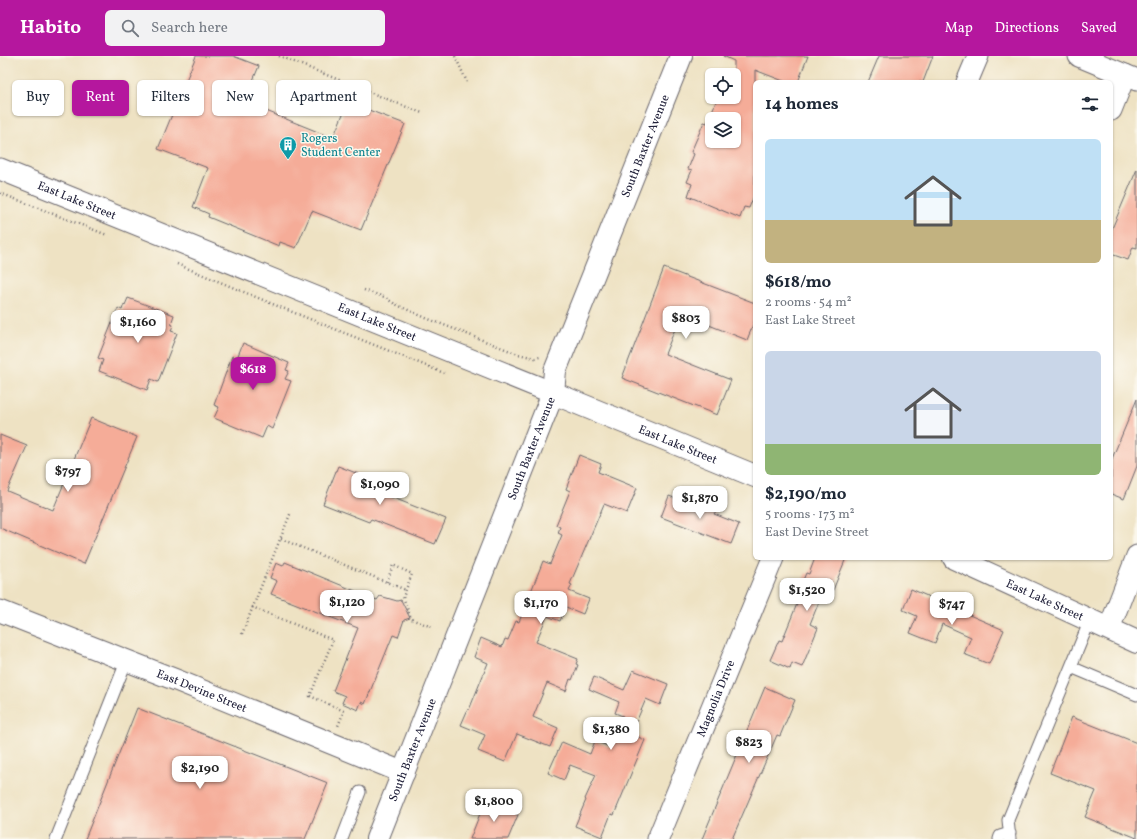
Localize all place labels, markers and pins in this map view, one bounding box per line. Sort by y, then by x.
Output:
place label: Rogers Student Center [301,131,380,161]
building icon: Rogers Student Center [278,135,298,160]
pin: $803 [662,306,710,340]
pin: $1,160 [105,310,171,344]
pin: $618 [229,357,277,391]
pin: $797 [44,459,92,493]
pin: $1,090 [347,472,413,506]
pin: $1,870 [667,486,733,520]
pin: $1,520 [774,578,840,612]
pin: $1,120 [314,590,380,624]
pin: $1,170 [508,591,574,625]
pin: $747 [928,592,976,626]
pin: $1,380 [578,717,644,751]
pin: $823 [725,730,773,764]
pin: $2,190 [167,756,233,790]
pin: $1,800 [461,789,527,823]

